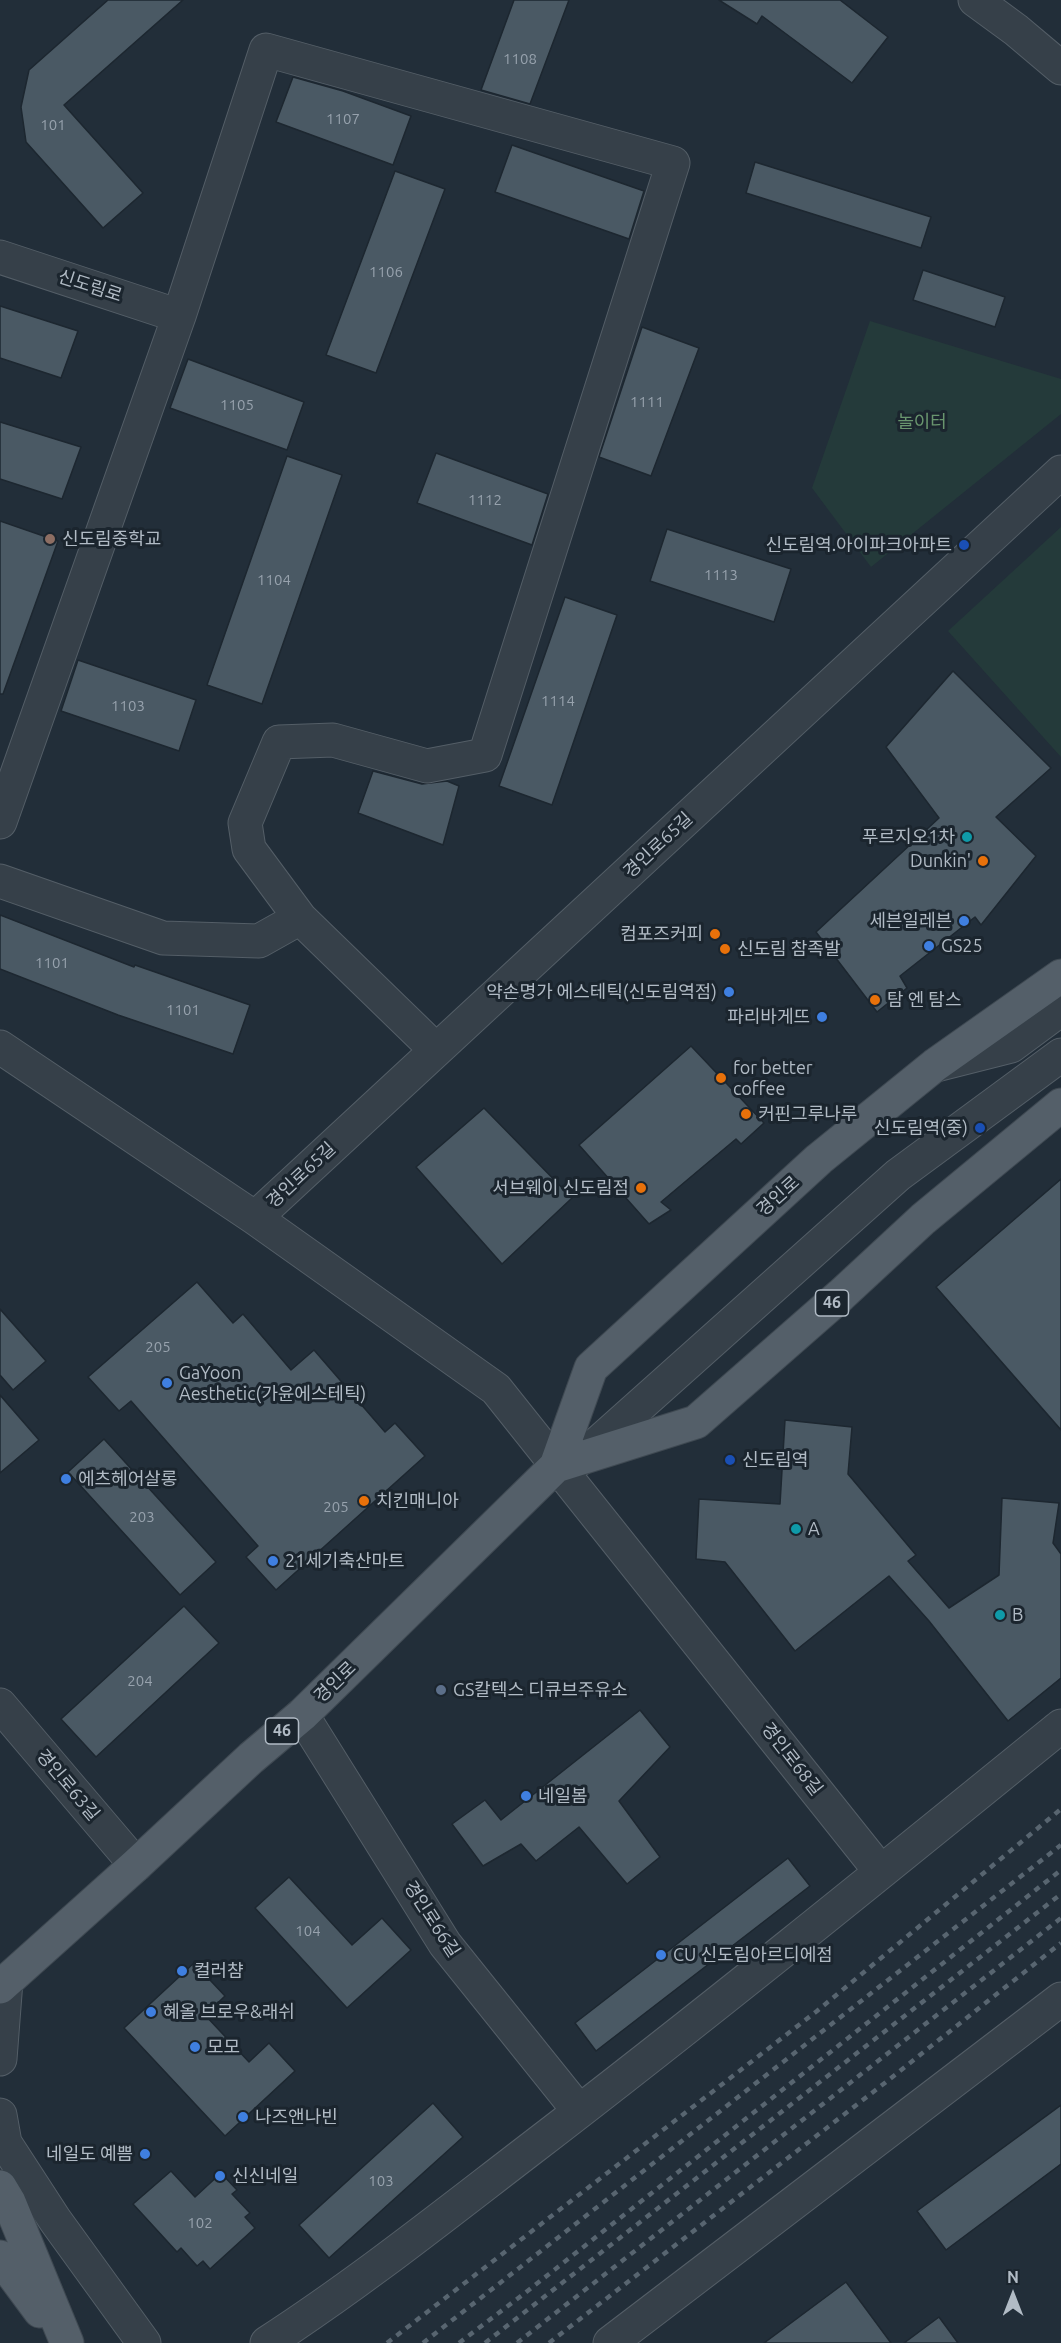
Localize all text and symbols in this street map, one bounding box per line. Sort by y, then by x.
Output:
house number: 1108 [503,50,537,68]
house number: 1107 [326,110,360,128]
house number: 101 [40,116,66,134]
house number: 1106 [369,263,403,281]
street label: 신도림로 [55,265,125,307]
house number: 1111 [630,393,664,411]
house number: 1105 [220,396,254,414]
park label: 놀이터 [897,411,947,433]
house number: 1112 [468,491,502,509]
place label: 신도림중학교 [62,528,161,550]
marker: 신도림중학교 [43,532,57,546]
place label: 신도림역.아이파크아파트 [765,534,952,556]
marker: 신도림역.아이파크아파트 [957,538,971,552]
house number: 1113 [704,566,738,584]
house number: 1104 [257,571,291,589]
house number: 1114 [541,692,575,710]
house number: 1103 [111,697,145,715]
street label: 경인로65길 [619,808,697,882]
place label: 푸르지오1차 [862,826,955,848]
marker: 푸르지오1차 [960,830,974,844]
place label: Dunkin' [910,850,971,872]
marker: Dunkin' [976,854,990,868]
place label: 세븐일레븐 [869,910,952,932]
marker: 세븐일레븐 [957,914,971,928]
place label: 컴포즈커피 [620,923,703,945]
marker: 컴포즈커피 [708,927,722,941]
place label: GS25 [941,935,983,957]
place label: 신도림 참족발 [737,938,840,960]
marker: GS25 [922,939,936,953]
marker: 신도림 참족발 [718,942,732,956]
house number: 1101 [35,954,69,972]
place label: 약손명가 에스테틱(신도림역점) [486,981,717,1003]
marker: 약손명가 에스테틱(신도림역점) [722,985,736,999]
place label: 탐 엔 탐스 [887,989,961,1011]
marker: 탐 엔 탐스 [868,993,882,1007]
house number: 1101 [166,1001,200,1019]
place label: 파리바게뜨 [727,1006,810,1028]
marker: 파리바게뜨 [815,1010,829,1024]
place label: for better coffee [733,1057,813,1100]
marker: for better coffee [714,1071,728,1085]
place label: 커핀그루나루 [758,1103,857,1125]
marker: 커핀그루나루 [739,1107,753,1121]
place label: 신도림역(중) [874,1117,968,1139]
marker: 신도림역(중) [973,1121,987,1135]
street label: 경인로65길 [262,1138,340,1212]
street label: 경인로 [752,1171,804,1221]
place label: 서브웨이 신도림점 [492,1177,629,1199]
marker: 서브웨이 신도림점 [634,1181,648,1195]
road number: 46 [816,1290,848,1316]
house number: 205 [145,1338,171,1356]
place label: GaYoon Aesthetic(가윤에스테틱) [179,1362,366,1404]
marker: GaYoon Aesthetic(가윤에스테틱) [160,1376,174,1390]
place label: 신도림역 [742,1449,808,1471]
marker: 신도림역 [723,1453,737,1467]
place label: 에츠헤어살롱 [78,1468,177,1490]
marker: 에츠헤어살롱 [59,1472,73,1486]
place label: 치킨매니아 [376,1490,459,1512]
marker: 치킨매니아 [357,1494,371,1508]
house number: 205 [323,1498,349,1516]
house number: 203 [129,1508,155,1526]
place label: A [808,1518,820,1540]
marker: A [789,1522,803,1536]
place label: 21세기축산마트 [285,1550,405,1572]
marker: 21세기축산마트 [266,1554,280,1568]
place label: B [1012,1604,1023,1626]
marker: B [993,1608,1007,1622]
street label: 경인로 [310,1657,360,1707]
house number: 204 [127,1672,153,1690]
place label: GS칼텍스 디큐브주유소 [453,1679,628,1701]
marker: GS칼텍스 디큐브주유소 [434,1683,448,1697]
road number: 46 [266,1718,298,1744]
street label: 경인로68길 [757,1718,827,1800]
street label: 경인로63길 [32,1745,104,1825]
place label: 네일봄 [538,1785,588,1807]
marker: 네일봄 [519,1789,533,1803]
street label: 경인로66길 [399,1877,465,1961]
house number: 104 [295,1922,321,1940]
place label: CU 신도림아르디에점 [673,1944,833,1966]
marker: CU 신도림아르디에점 [654,1948,668,1962]
place label: 컬러챰 [194,1960,244,1982]
marker: 컬러챰 [175,1964,189,1978]
place label: 혜올 브로우&래쉬 [163,2001,295,2023]
marker: 혜올 브로우&래쉬 [144,2005,158,2019]
place label: 모모 [207,2036,240,2058]
marker: 모모 [188,2040,202,2054]
place label: 나즈앤나빈 [255,2106,338,2128]
marker: 나즈앤나빈 [236,2110,250,2124]
place label: 네일도 예쁨 [46,2143,133,2165]
marker: 네일도 예쁨 [138,2147,152,2161]
place label: 신신네일 [232,2165,298,2187]
marker: 신신네일 [213,2169,227,2183]
house number: 103 [368,2172,394,2190]
house number: 102 [187,2214,213,2232]
north arrow [983,2265,1043,2325]
text: N [1007,2268,1019,2286]

